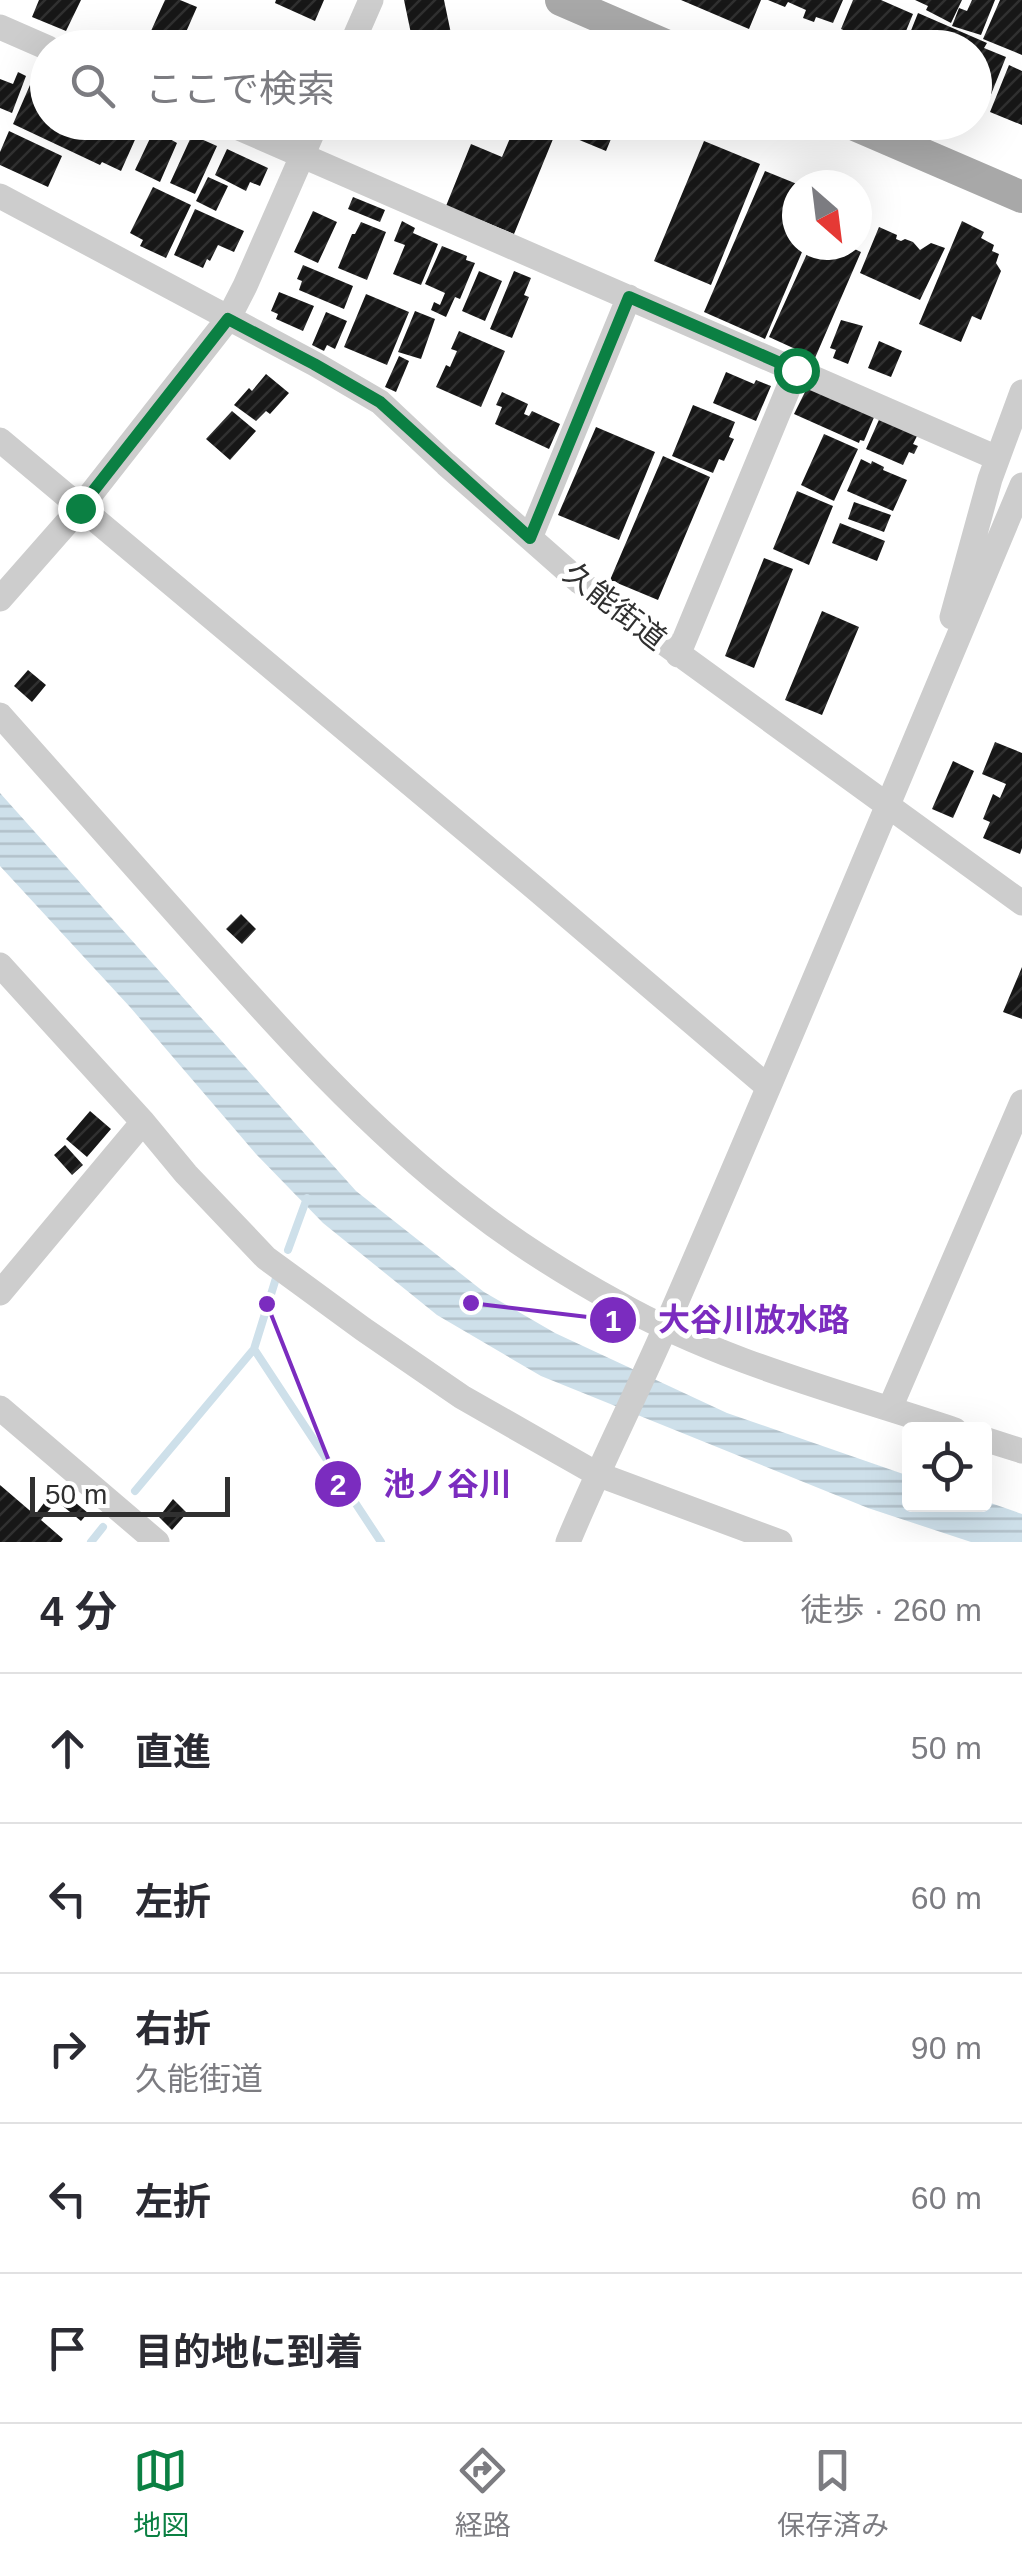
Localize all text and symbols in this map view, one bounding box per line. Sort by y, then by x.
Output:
search box [30,30,992,140]
icon: search [65,58,120,113]
text: ここで検索 [145,68,335,110]
north arrow [782,170,872,260]
route start [774,348,820,394]
route end [58,486,104,532]
street label: 久能街道 [558,556,672,656]
callout: 大谷川放水路 [588,1289,870,1351]
text: 大谷川放水路 [658,1302,850,1338]
text: 1 [605,1304,621,1337]
map controls [902,1422,992,1512]
button: locate [902,1422,992,1512]
callout: 池ノ谷川 [313,1453,531,1515]
text: 池ノ谷川 [383,1466,511,1502]
text: 2 [330,1468,346,1501]
scale bar [30,1472,230,1516]
text: 50 m [45,1479,107,1510]
text: 4 分 [40,1588,117,1635]
text: 徒歩 · 260 m [801,1592,982,1628]
icon: ahead [40,1721,95,1776]
text: 50 m [911,1730,982,1766]
text: 直進 [135,1731,211,1773]
icon: left [40,1871,95,1926]
text: 60 m [911,1880,982,1916]
text: 左折 [135,1881,211,1923]
text: 右折 [135,2008,211,2050]
icon: right [40,2021,95,2076]
text: 90 m [911,2030,982,2066]
text: 久能街道 [135,2061,263,2097]
icon: left [40,2171,95,2226]
text: 60 m [911,2180,982,2216]
text: 左折 [135,2181,211,2223]
icon: arrive [40,2321,95,2376]
text: 目的地に到着 [135,2331,363,2373]
tab: 地図 [133,2443,189,2543]
tab: 経路 [455,2443,511,2543]
tab: 保存済み [777,2443,889,2543]

